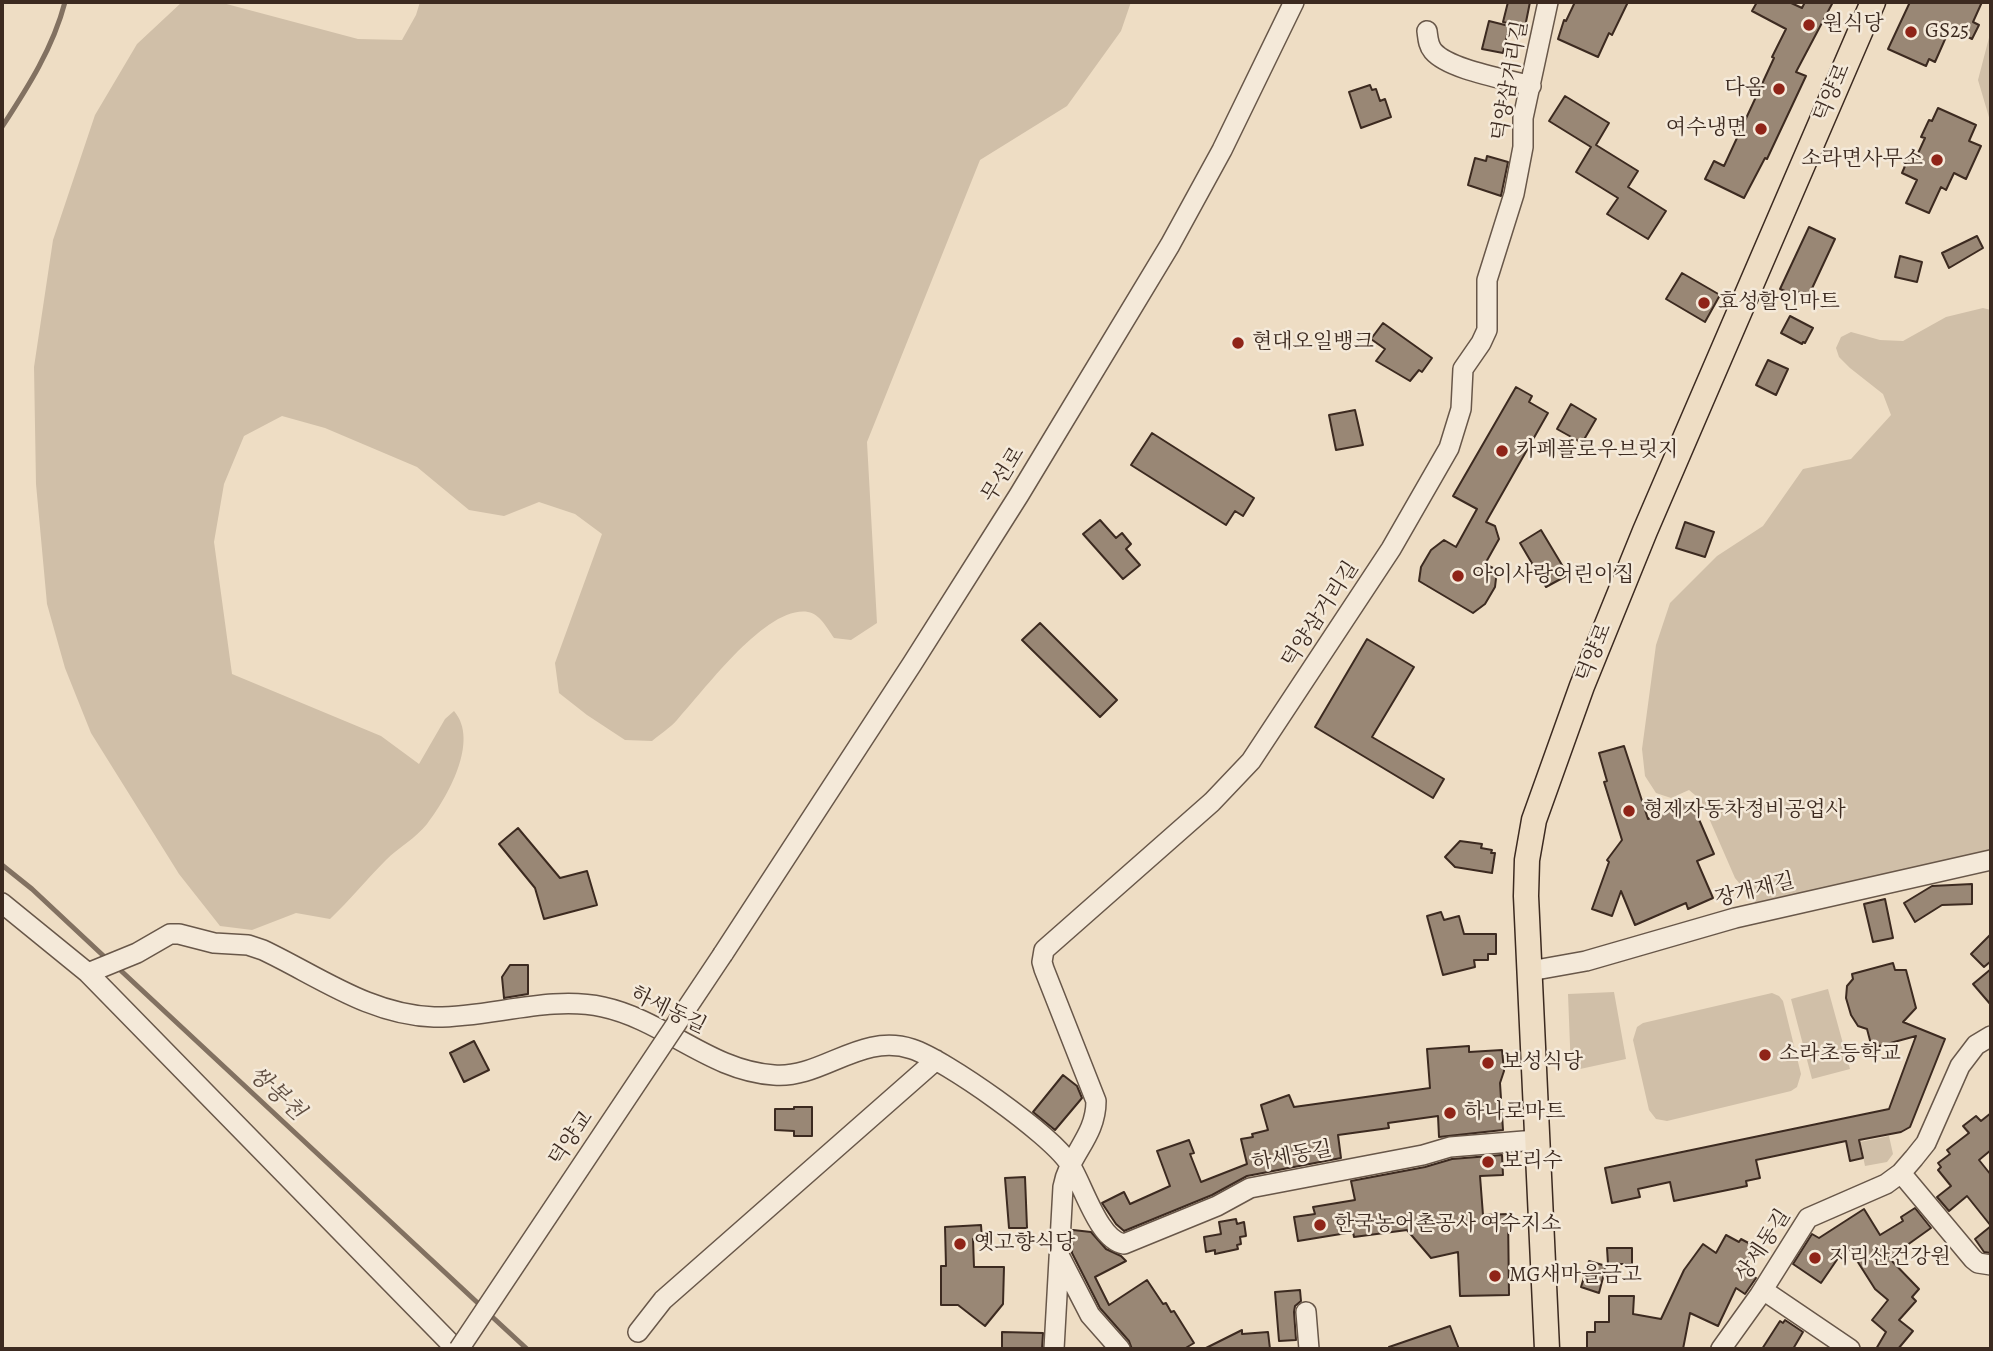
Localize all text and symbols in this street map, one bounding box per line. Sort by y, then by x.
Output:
place label: 원식당 [1823,12,1884,38]
marker: 원식당 [1801,17,1817,33]
street label: 덕양삼거리길 [1488,19,1534,143]
place label: GS25 [1925,19,1969,45]
marker: GS25 [1903,24,1919,40]
street label: 덕양로 [1810,60,1856,126]
place label: 다옴 [1724,76,1765,102]
marker: 다옴 [1771,81,1787,97]
place label: 여수냉면 [1666,116,1747,142]
marker: 여수냉면 [1753,121,1769,137]
place label: 소라면사무소 [1801,147,1923,173]
marker: 소라면사무소 [1929,152,1945,168]
place label: 효성할인마트 [1718,290,1840,316]
marker: 효성할인마트 [1696,295,1712,311]
place label: 현대오일뱅크 [1252,330,1374,356]
marker: 현대오일뱅크 [1230,335,1246,351]
place label: 카페플로우브릿지 [1516,438,1678,464]
street label: 무선로 [977,443,1031,507]
marker: 카페플로우브릿지 [1494,443,1510,459]
street label: 덕양삼거리길 [1277,557,1365,673]
place label: 아이사랑어린이집 [1472,563,1634,589]
marker: 아이사랑어린이집 [1450,568,1466,584]
street label: 덕양로 [1572,620,1618,686]
place label: 형제자동차정비공업사 [1643,798,1846,824]
marker: 형제자동차정비공업사 [1621,803,1637,819]
street label: 장개재길 [1713,869,1797,913]
street label: 하세동길 [626,982,710,1040]
place label: 소라초등학교 [1779,1042,1901,1068]
marker: 소라초등학교 [1757,1047,1773,1063]
place label: 보성식당 [1502,1050,1583,1076]
marker: 보성식당 [1480,1055,1496,1071]
water label: 쌍봉천 [242,1061,310,1127]
place label: 하나로마트 [1464,1100,1565,1126]
marker: 하나로마트 [1442,1105,1458,1121]
street label: 덕양교 [545,1107,599,1171]
street label: 하세동길 [1250,1137,1334,1177]
place label: 보리수 [1502,1149,1563,1175]
marker: 보리수 [1480,1154,1496,1170]
street label: 상세동길 [1731,1205,1797,1287]
place label: 한국농어촌공사 여수지소 [1334,1212,1561,1238]
marker: 한국농어촌공사 여수지소 [1312,1217,1328,1233]
place label: 옛고향식당 [974,1231,1075,1257]
marker: 옛고향식당 [952,1236,968,1252]
place label: 지리산건강원 [1829,1245,1951,1271]
marker: 지리산건강원 [1807,1250,1823,1266]
place label: MG새마을금고 [1509,1263,1642,1289]
marker: MG새마을금고 [1487,1268,1503,1284]

